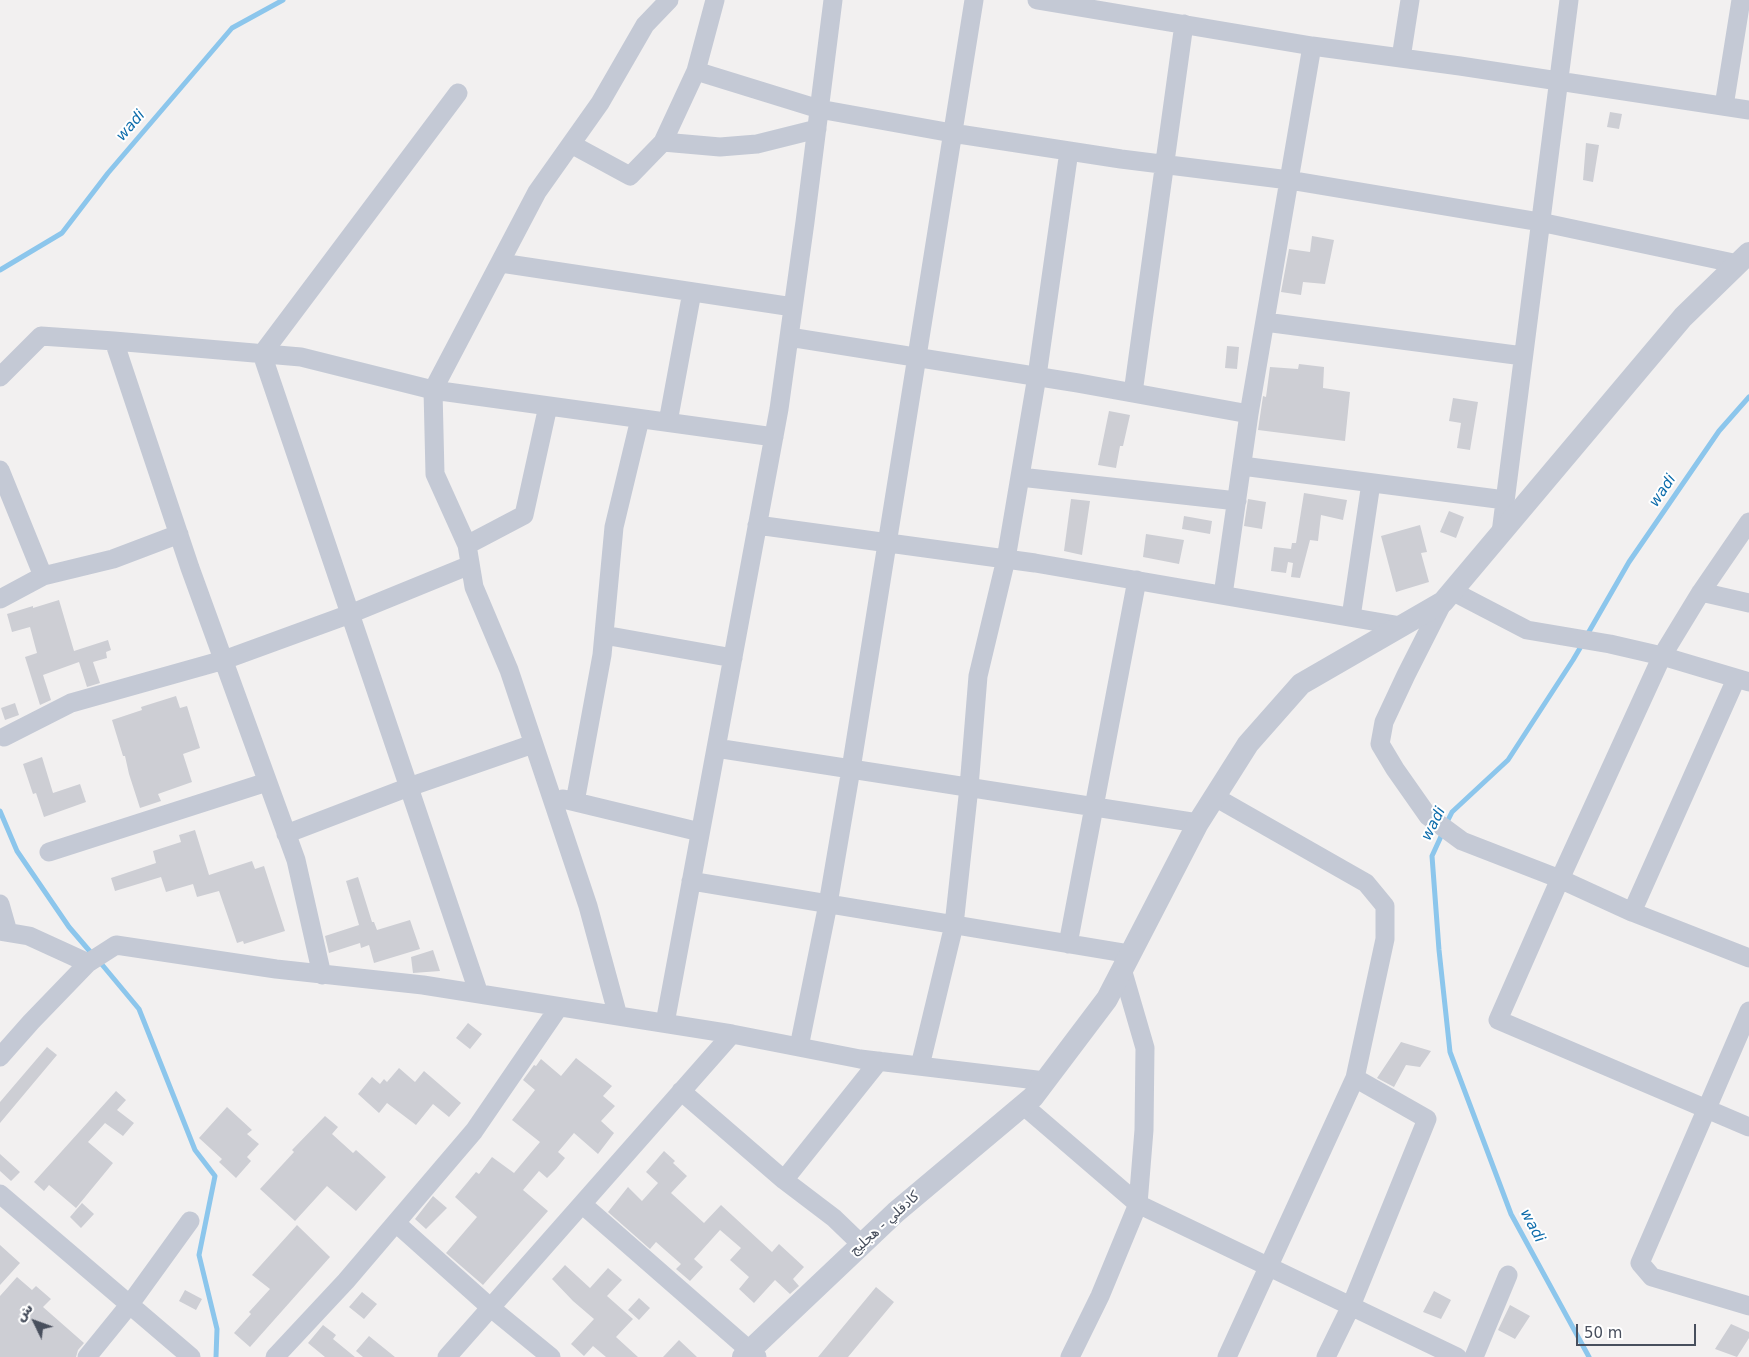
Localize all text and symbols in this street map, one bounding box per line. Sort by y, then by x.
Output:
water label: wadi [113,107,149,145]
water label: wadi [1646,471,1680,511]
water label: wadi [1418,804,1450,844]
street label: كادقلي - هجليج [847,1188,923,1260]
water label: wadi [1516,1206,1548,1246]
north arrow [10,1297,60,1347]
text: ش [11,1299,36,1325]
scale bar [1579,1314,1699,1346]
text: 50 m [1584,1324,1622,1342]

